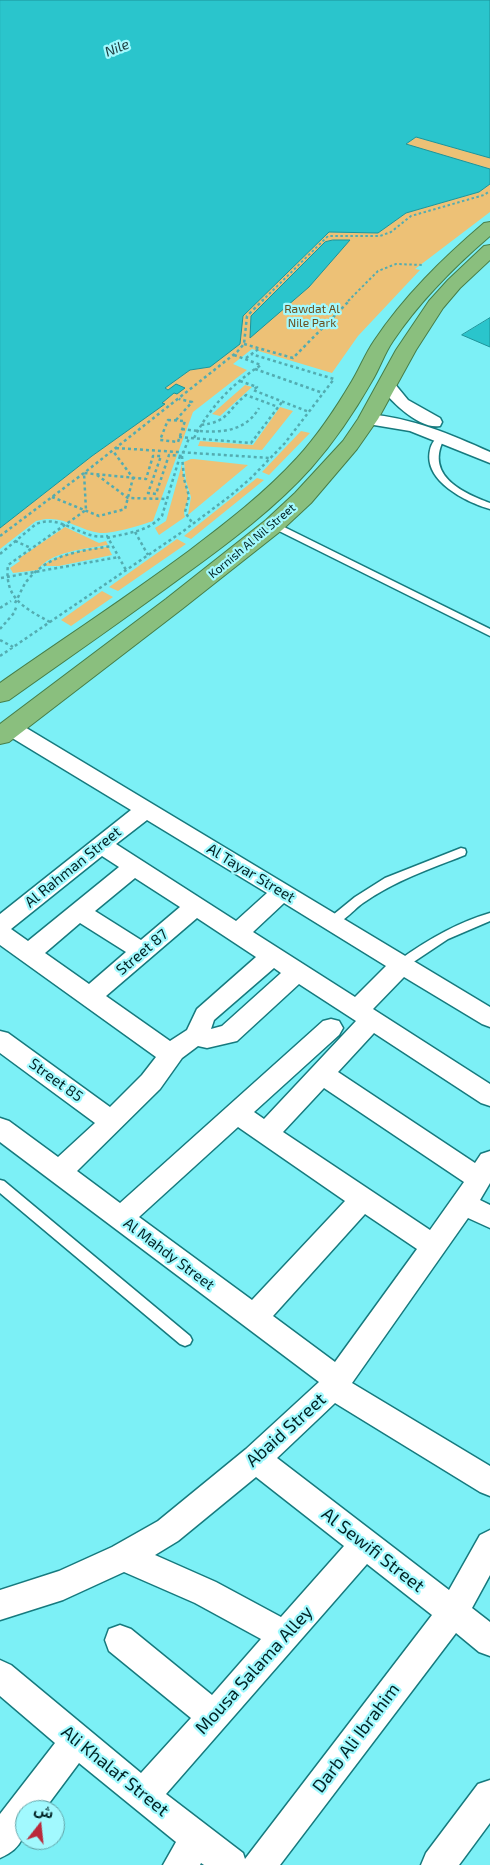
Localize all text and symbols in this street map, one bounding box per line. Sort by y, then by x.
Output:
water label: Nile [102,36,132,60]
park label: Rawdat Al Nile Park [284,302,340,330]
street label: Kornish Al Nil Street [206,500,298,582]
street label: Al Rahman Street [21,823,125,911]
street label: Al Tayar Street [204,840,298,906]
street label: Street 87 [113,925,171,979]
street label: Street 85 [26,1054,86,1106]
street label: Al Mahdy Street [120,1214,218,1294]
street label: Abaid Street [242,1388,330,1472]
street label: Al Sewifi Street [317,1503,429,1597]
street label: Mousa Salama Alley [191,1601,317,1739]
street label: Darb Ali Ibrahim [308,1679,404,1797]
street label: Ali Khalaf Street [57,1721,173,1821]
north arrow [15,1800,65,1850]
text: ش [32,1800,56,1822]

